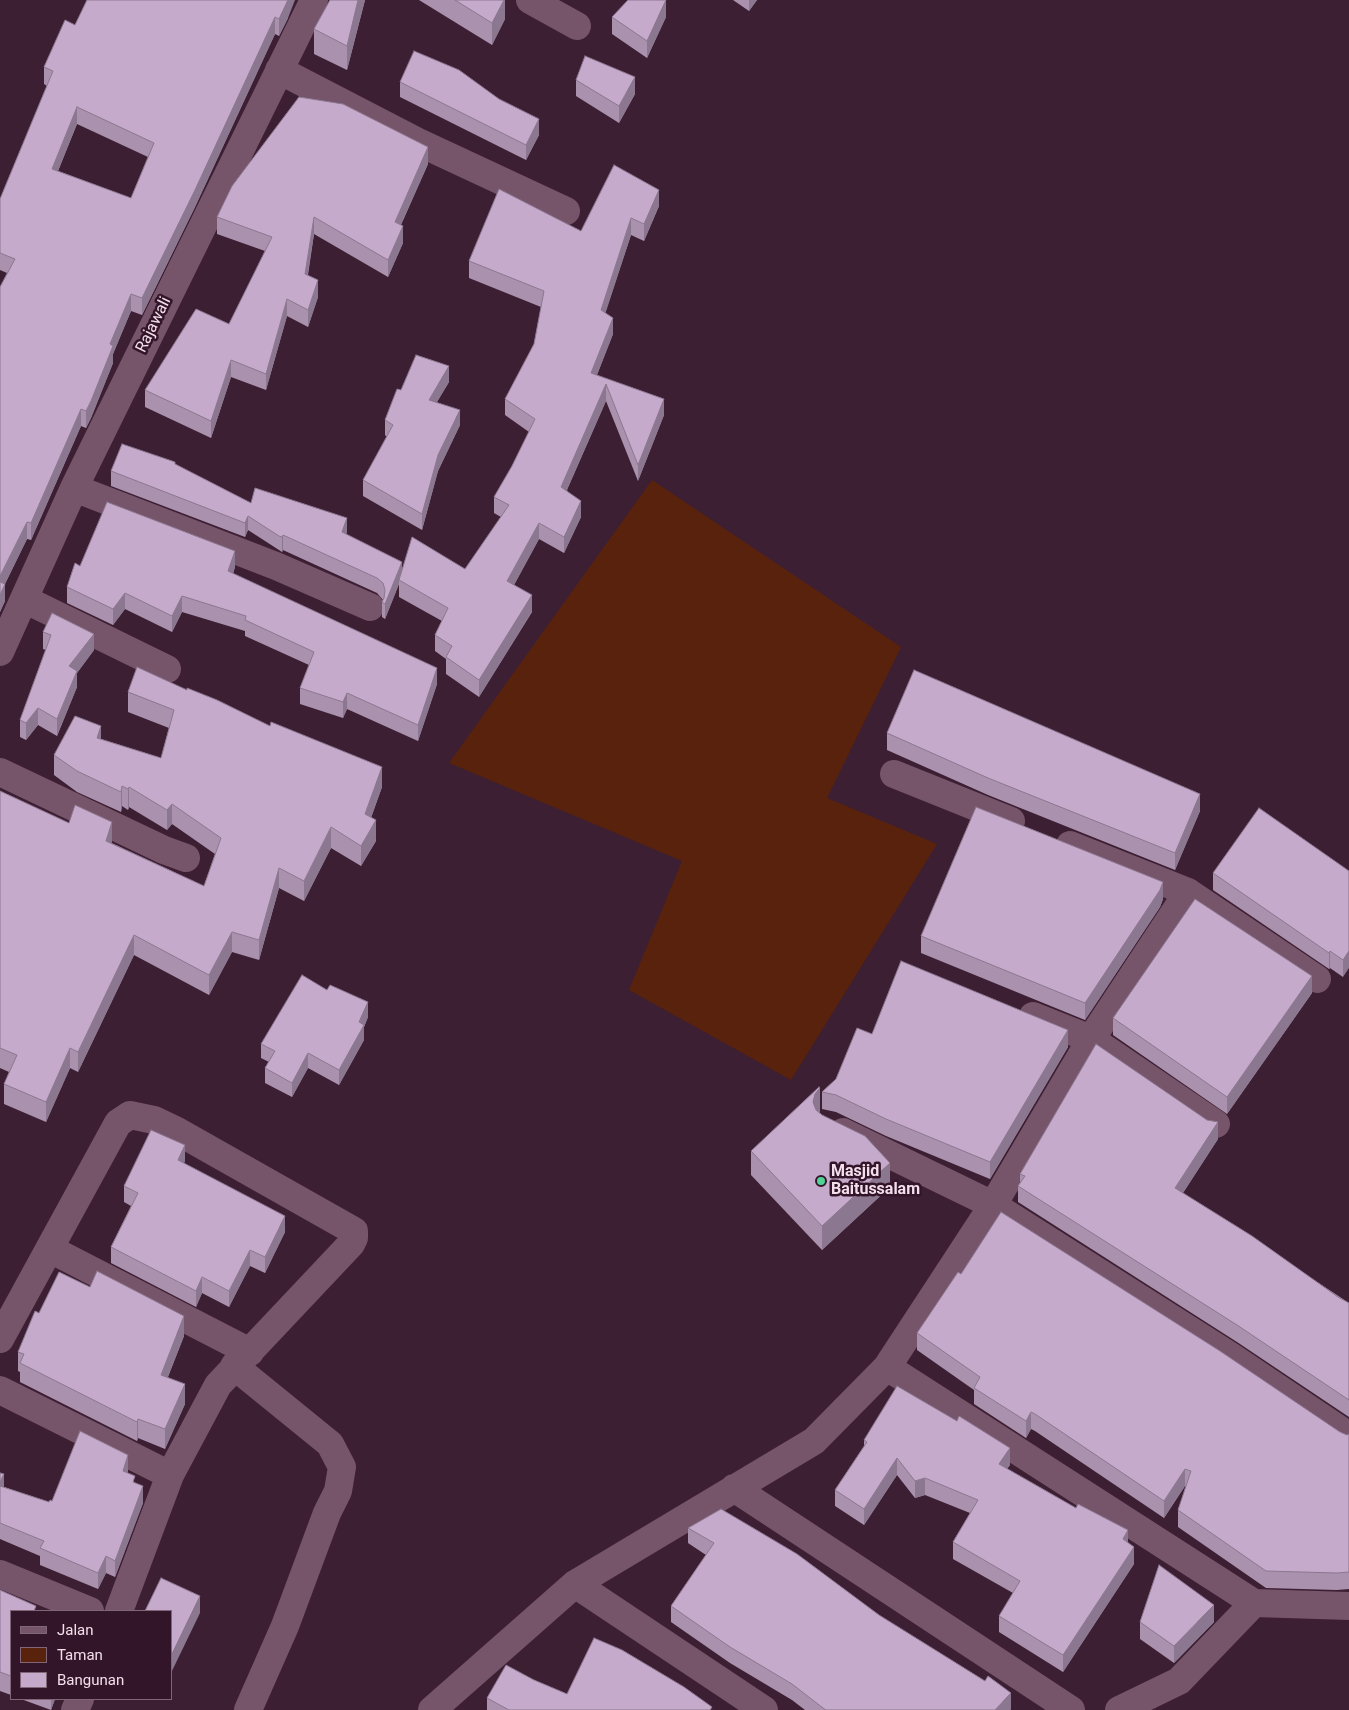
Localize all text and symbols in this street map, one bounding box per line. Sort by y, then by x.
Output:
street label: Rajawali [132,294,176,356]
place label: Masjid Baitussalam [831,1162,920,1200]
marker: Masjid Baitussalam [815,1175,827,1187]
legend [10,1610,172,1700]
text: Jalan [57,1621,94,1639]
text: Taman [57,1646,103,1664]
text: Bangunan [57,1671,124,1689]

